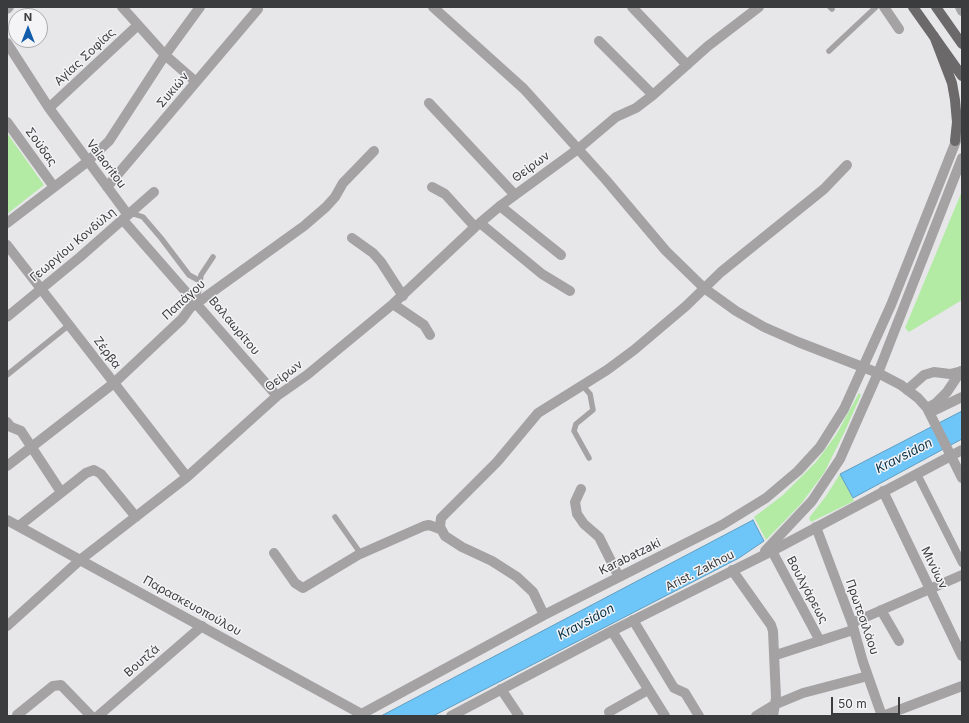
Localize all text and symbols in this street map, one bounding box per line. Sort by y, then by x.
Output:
north arrow [8,8,48,48]
text: N [24,10,32,24]
street label: Αγίας Σοφίας [52,25,118,89]
street label: Συκιών [154,69,192,111]
street label: Σούδας [22,125,60,169]
street label: Valaoritou [83,137,129,191]
street label: Θείρων [509,149,553,185]
street label: Γεωργίου Κονδύλη [27,205,119,285]
street label: Παπάγου [159,277,209,323]
street label: Βαλαωρίτου [206,294,262,358]
street label: Ζέρβα [90,334,124,372]
street label: Θείρων [263,357,305,395]
water label: Kravsidon [873,435,935,477]
street label: Karabatzaki [597,536,663,578]
street label: Μινύων [918,545,950,591]
street label: Arist. Zakhou [663,548,737,594]
street label: Βουλγάρεως [783,554,831,626]
street label: Παρασκευοπούλου [140,573,244,639]
street label: Πρωτεσιλάου [842,577,882,657]
water label: Kravsidon [555,601,617,643]
street label: Βουτζά [121,642,163,680]
scale bar [833,689,902,715]
text: 50 m [838,696,867,711]

